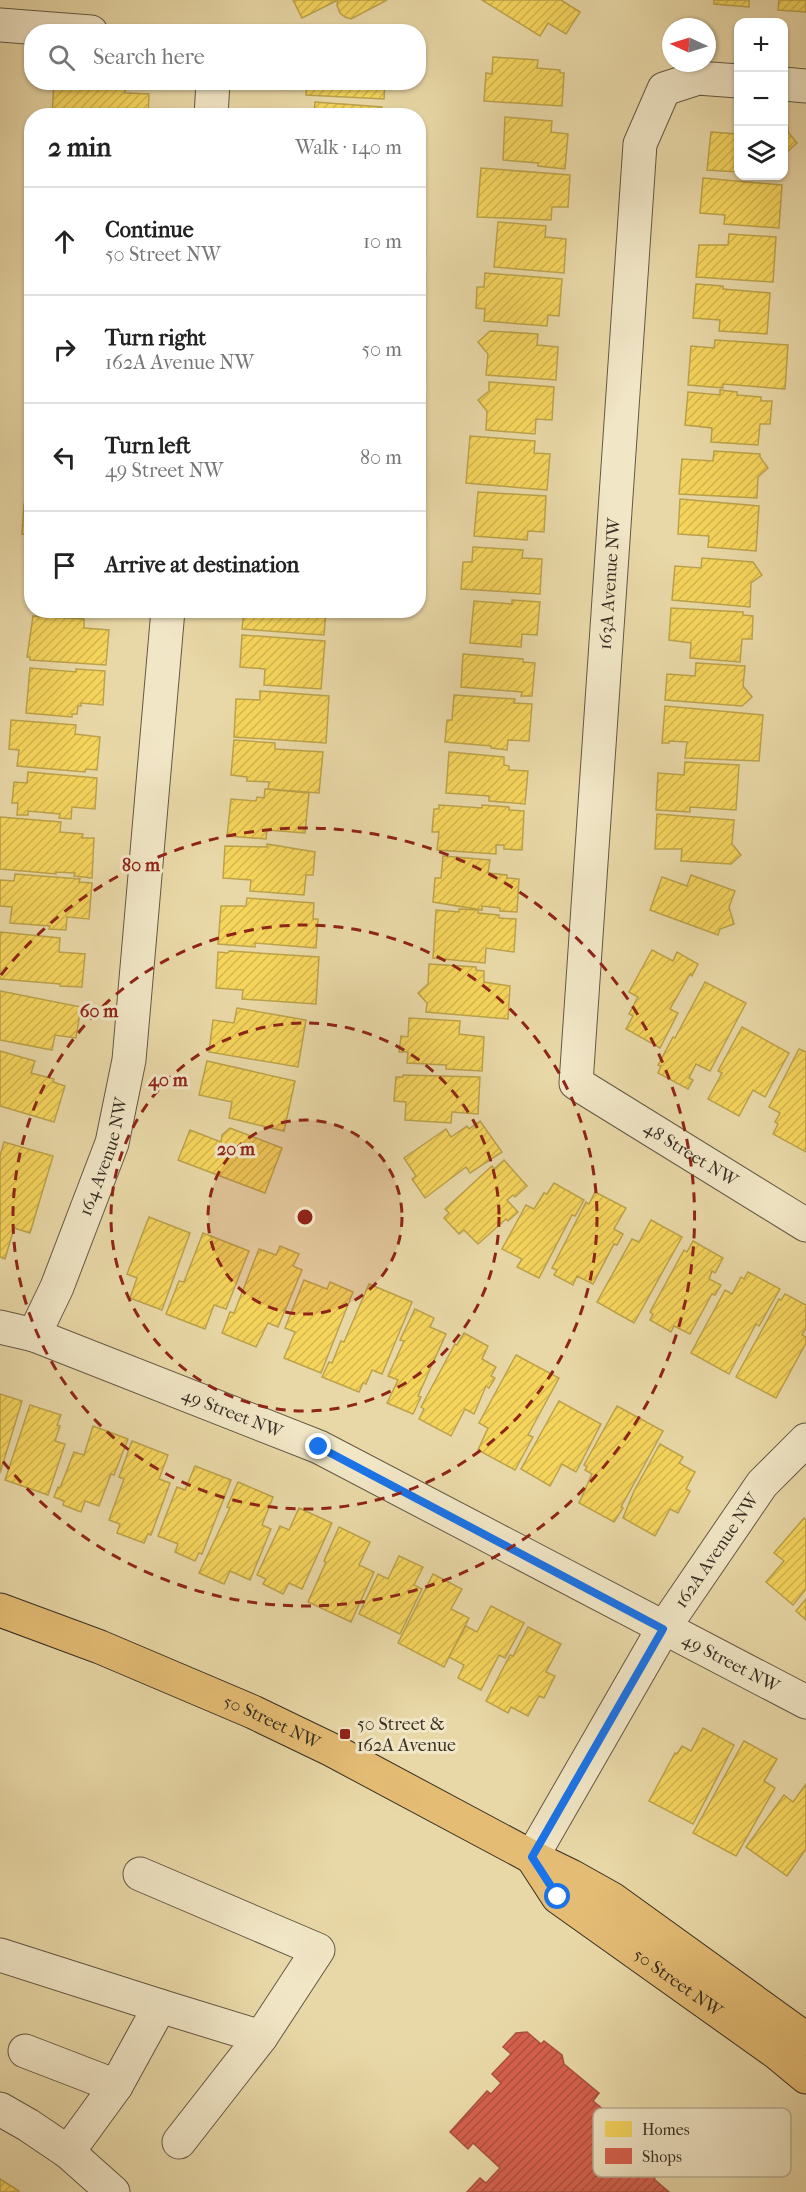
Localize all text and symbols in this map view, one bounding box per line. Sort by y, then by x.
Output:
north arrow [662,18,716,72]
map controls [734,18,788,180]
button: + [734,18,788,72]
search box [24,24,426,90]
icon: search [45,41,78,74]
text: Search here [93,44,205,70]
button: − [734,72,788,126]
button: layers [734,126,788,180]
text: 2 min [48,132,111,163]
text: Walk · 140 m [295,136,402,159]
text: Continue [105,217,194,243]
icon: ahead [48,225,81,258]
text: 10 m [363,230,402,253]
text: 50 Street NW [105,243,221,266]
text: Turn right [105,325,206,351]
icon: right [48,333,81,366]
text: 50 m [361,338,402,361]
text: 162A Avenue NW [105,351,254,374]
text: Turn left [105,433,191,459]
icon: left [48,441,81,474]
text: 80 m [360,446,402,469]
text: 49 Street NW [105,459,223,482]
street label: 163A Avenue NW [595,516,625,651]
icon: arrive [48,549,81,582]
text: Arrive at destination [105,552,299,578]
text: 80 m [122,855,161,876]
text: 60 m [80,1001,119,1022]
text: 40 m [147,1070,189,1091]
street label: 164 Avenue NW [75,1094,132,1219]
street label: 48 Street NW [640,1117,743,1191]
text: 20 m [217,1139,256,1160]
centre of rings [295,1207,315,1227]
street label: 49 Street NW [179,1384,287,1443]
route end [305,1433,331,1459]
street label: 162A Avenue NW [670,1488,764,1612]
street label: 49 Street NW [679,1629,784,1697]
street label: 50 Street NW [220,1690,325,1754]
place label: 50 Street & 162A Avenue [357,1714,456,1756]
marker: 50 Street & 162A Avenue [338,1727,352,1741]
route start [544,1883,570,1909]
street label: 50 Street NW [629,1944,728,2022]
legend [593,2108,791,2177]
text: Homes [642,2120,690,2139]
text: Shops [642,2147,682,2166]

